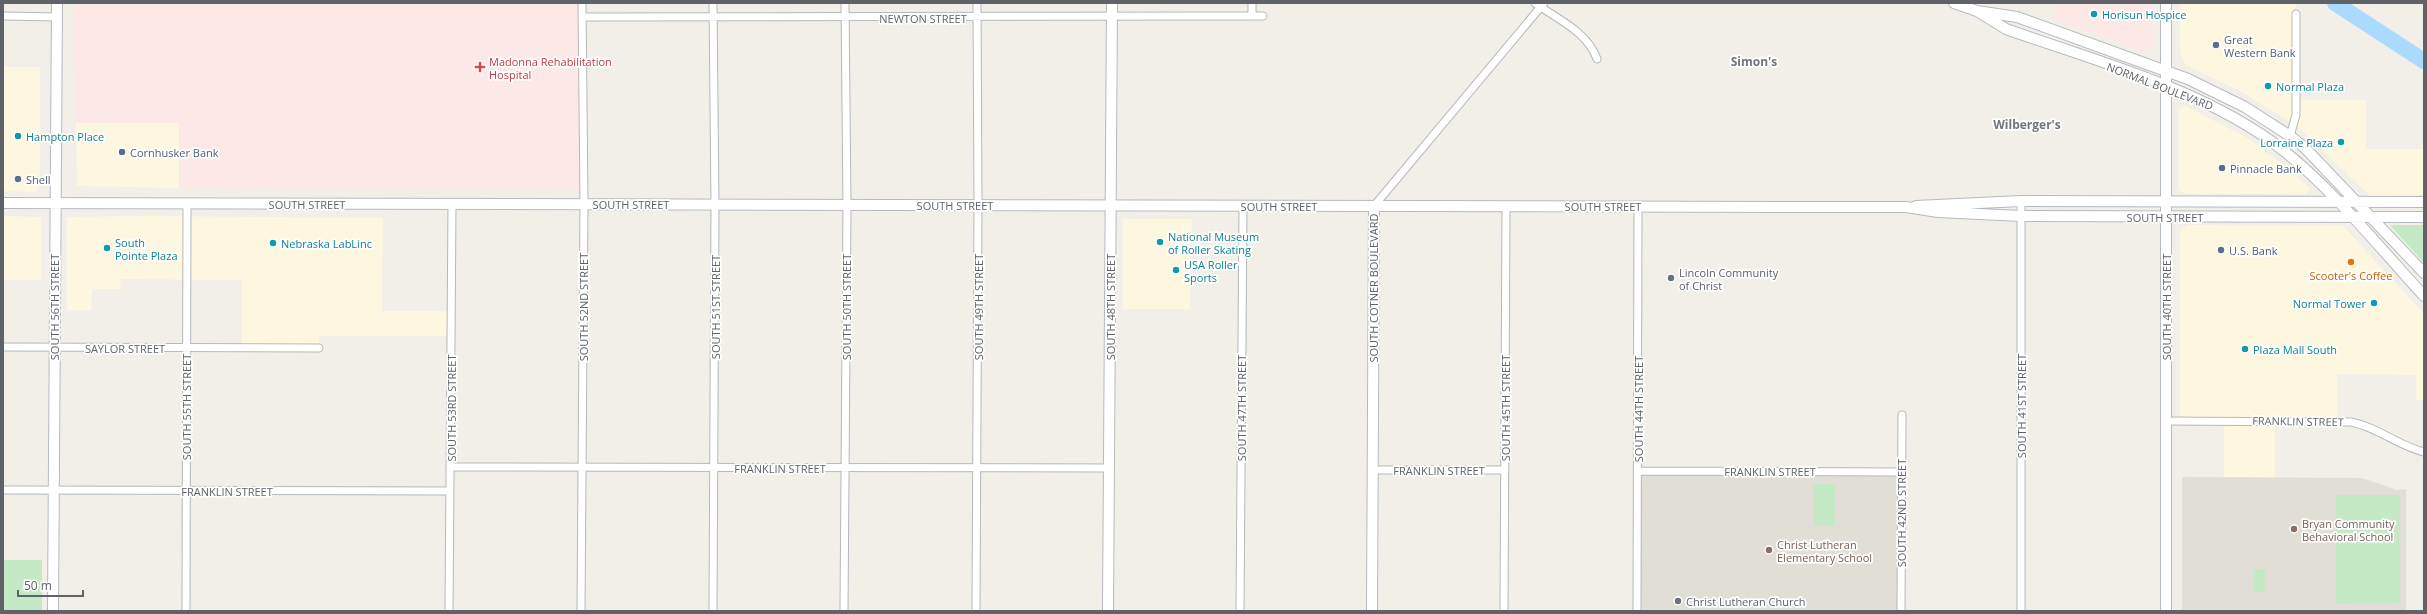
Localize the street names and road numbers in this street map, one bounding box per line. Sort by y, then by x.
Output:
street label: NEWTON STREET [879,11,967,26]
street label: NORMAL BOULEVARD [2105,59,2215,113]
street label: SOUTH STREET [269,197,345,212]
street label: SOUTH STREET [593,197,669,212]
street label: SOUTH STREET [917,198,993,213]
street label: SOUTH STREET [1241,199,1317,214]
street label: SOUTH STREET [1565,199,1641,214]
street label: SOUTH STREET [2127,210,2203,225]
street label: SOUTH COTNER BOULEVARD [1366,213,1381,363]
street label: SOUTH 52ND STREET [576,253,591,361]
street label: SOUTH 56TH STREET [47,254,62,360]
street label: SOUTH 50TH STREET [839,254,854,360]
street label: SOUTH 49TH STREET [971,254,986,360]
street label: SOUTH 48TH STREET [1103,254,1118,360]
street label: SOUTH 40TH STREET [2159,254,2174,360]
street label: SOUTH 51ST STREET [708,255,723,359]
street label: SAYLOR STREET [85,341,165,356]
street label: SOUTH 55TH STREET [179,354,194,460]
street label: SOUTH 53RD STREET [444,354,459,462]
street label: SOUTH 41ST STREET [2014,354,2029,458]
street label: SOUTH 47TH STREET [1234,355,1249,461]
street label: SOUTH 45TH STREET [1498,355,1513,461]
street label: SOUTH 44TH STREET [1631,356,1646,462]
street label: FRANKLIN STREET [2252,413,2344,429]
street label: SOUTH 42ND STREET [1894,459,1909,567]
street label: FRANKLIN STREET [734,461,826,476]
street label: FRANKLIN STREET [1393,463,1485,478]
street label: FRANKLIN STREET [1724,464,1816,479]
street label: FRANKLIN STREET [181,484,273,499]

